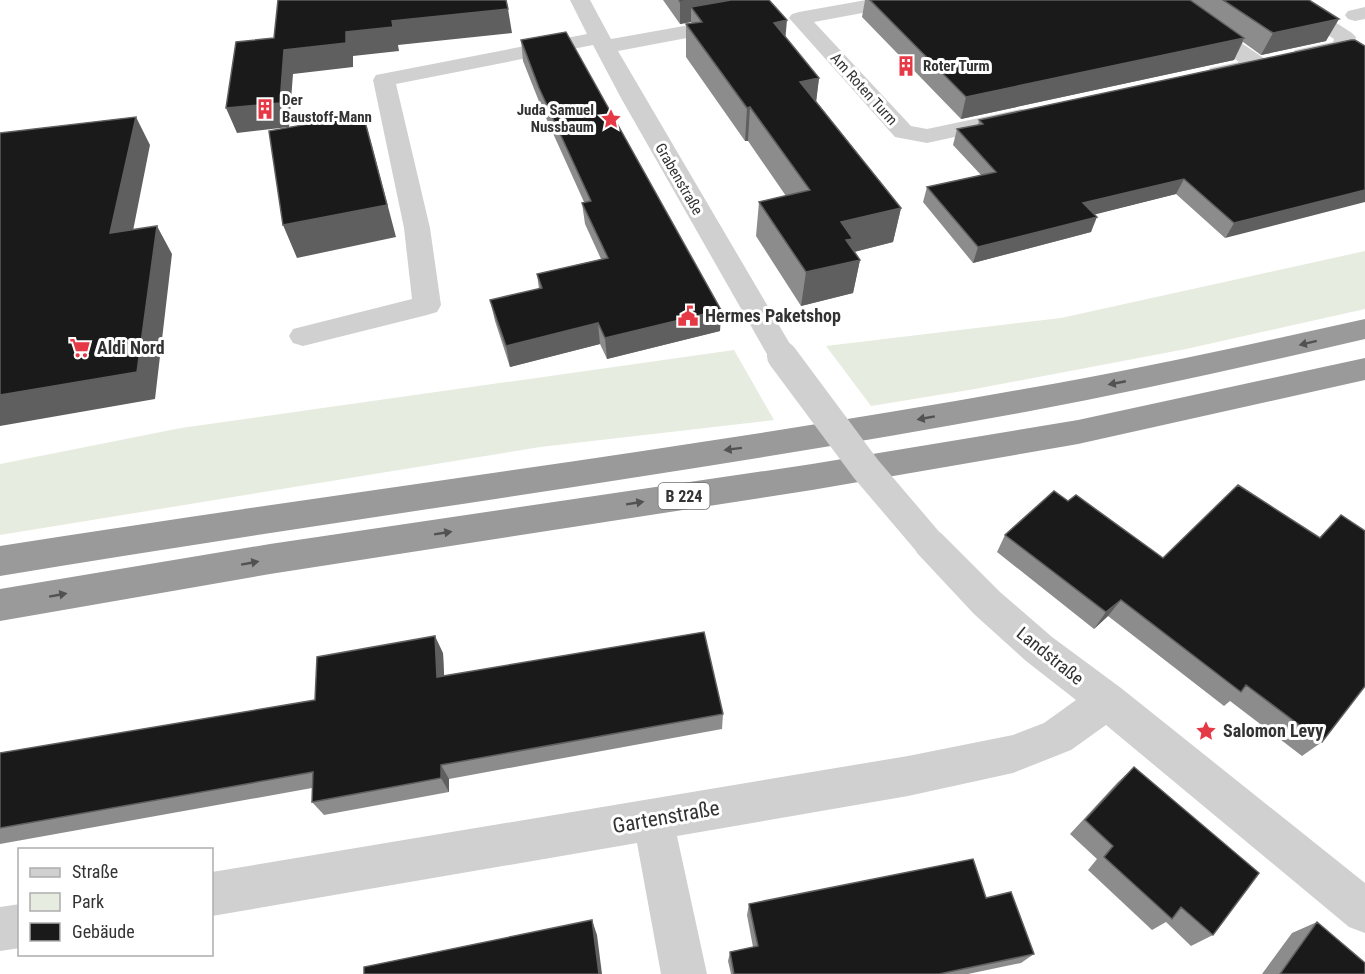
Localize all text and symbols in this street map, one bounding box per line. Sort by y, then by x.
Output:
street label: Am Roten Turm [827,49,901,129]
building icon: Roter Turm [894,54,918,78]
place label: Roter Turm [923,57,990,75]
place label: Der Baustoff-Mann [282,91,372,126]
building icon: Der Baustoff-Mann [253,97,277,121]
place label: Juda Samuel Nussbaum [517,101,594,136]
place icon: Juda Samuel Nussbaum [599,107,623,131]
street label: Grabenstraße [651,140,707,218]
public building icon: Hermes Paketshop [676,304,700,328]
place label: Hermes Paketshop [705,305,841,326]
supermarket icon: Aldi Nord [68,336,92,360]
place label: Aldi Nord [97,337,165,358]
one-way arrow [1299,338,1317,348]
one-way arrow [1108,379,1127,388]
one-way arrow [916,414,935,423]
one-way arrow [724,445,743,454]
road number: B 224 [658,483,710,509]
one-way arrow [626,499,645,508]
one-way arrow [433,528,452,537]
one-way arrow [241,558,260,567]
one-way arrow [48,590,67,599]
street label: Landstraße [1013,622,1088,689]
place icon: Salomon Levy [1194,719,1218,743]
place label: Salomon Levy [1223,720,1323,741]
street label: Gartenstraße [611,796,722,838]
legend [18,848,213,956]
text: Straße [72,861,118,882]
text: Park [72,891,104,912]
text: Gebäude [72,921,135,942]

